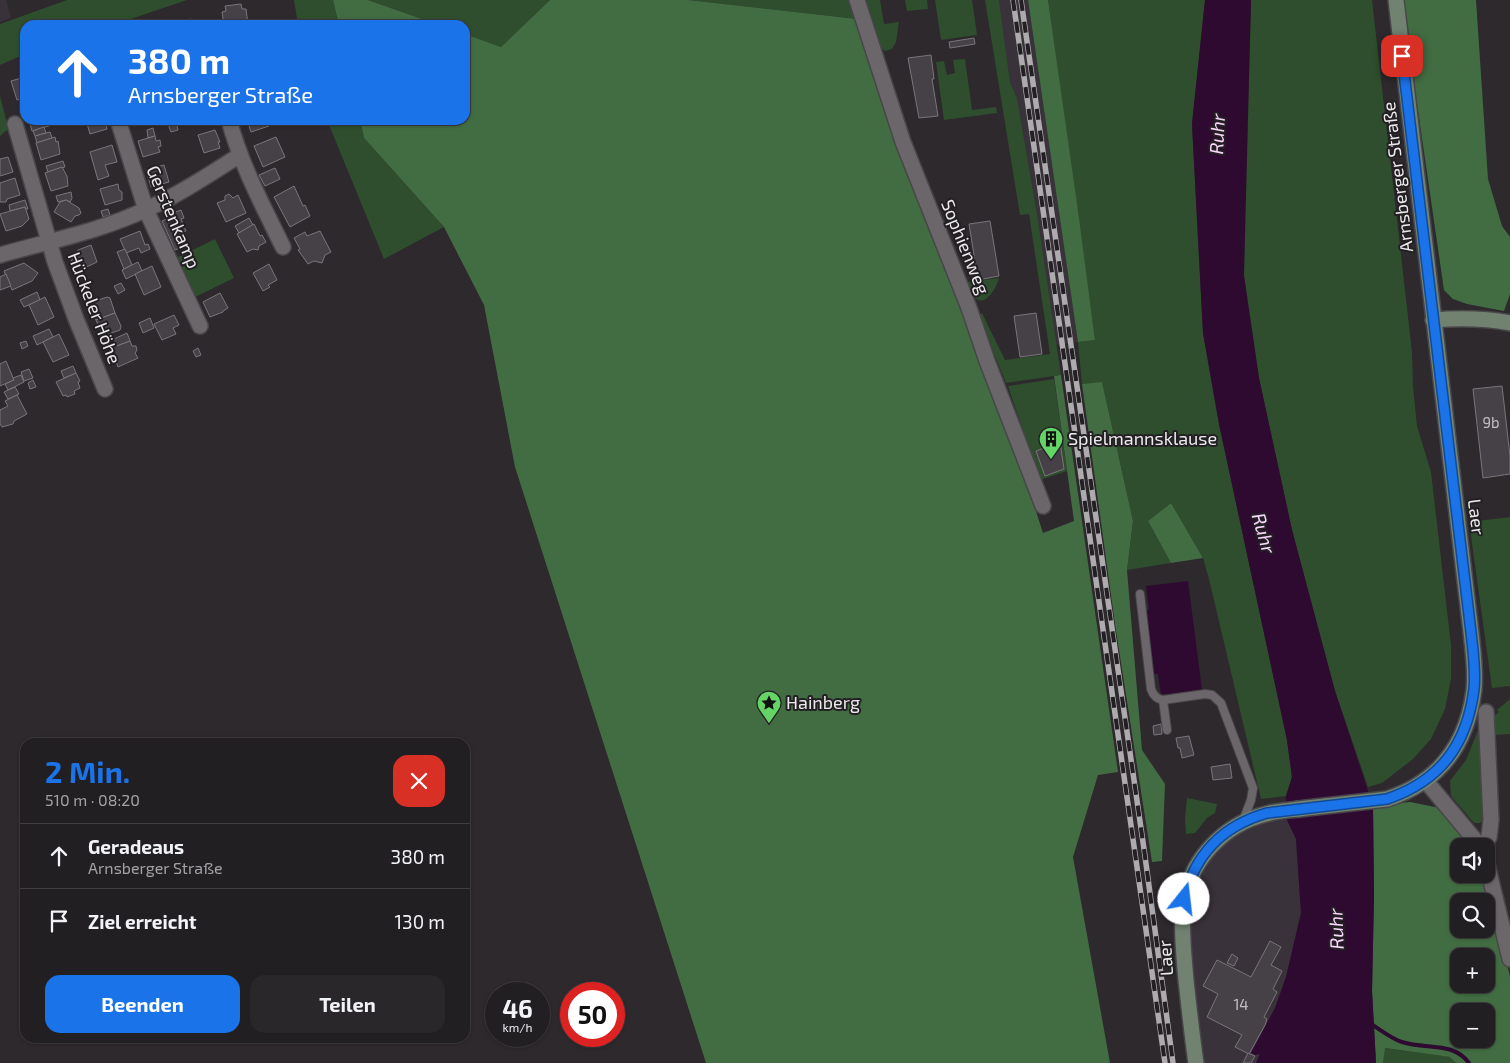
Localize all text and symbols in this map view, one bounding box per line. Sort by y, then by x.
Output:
pin [1381,35,1423,77]
text: 380 m [128,39,230,81]
icon: ahead [45,40,110,105]
icon: arrive [1388,42,1416,70]
text: Arnsberger Straße [128,81,313,107]
street label: Arnsberger Straße [1377,101,1417,254]
water label: Ruhr [1204,112,1229,155]
street label: Gerstenkamp [142,162,205,271]
street label: Sophienweg [937,196,995,297]
street label: Hückeler Höhe [64,249,126,367]
house number: 9b [1482,413,1500,431]
building icon: Spielmannsklause [1038,426,1064,460]
place label: Spielmannsklause [1068,427,1217,449]
street label: Laer [1464,498,1490,536]
water label: Ruhr [1248,510,1281,556]
place icon: Hainberg [756,690,782,724]
place label: Hainberg [786,691,860,713]
text: 2 Min. [45,753,130,789]
button: close [393,755,445,807]
text: 510 m · 08:20 [45,790,140,809]
text: Geradeaus [88,835,184,858]
map controls [1450,838,1495,1048]
button: sound [1450,838,1495,883]
icon: ahead [45,842,73,870]
text: 380 m [391,845,445,868]
text: Arnsberger Straße [88,858,223,877]
position arrow [1157,872,1209,924]
button: search [1450,893,1495,938]
icon: arrive [45,907,73,935]
water label: Ruhr [1323,908,1348,950]
text: Ziel erreicht [88,910,197,933]
text: 130 m [395,910,445,933]
street label: Laer [1153,939,1177,977]
button: + [1450,948,1495,993]
button: Beenden [45,975,240,1033]
button: Teilen [250,975,445,1033]
speed limit sign: 50 [560,982,625,1047]
text: 46 [502,993,533,1023]
house number: 14 [1233,995,1249,1013]
button: − [1450,1003,1495,1048]
text: km/h [503,1020,532,1034]

